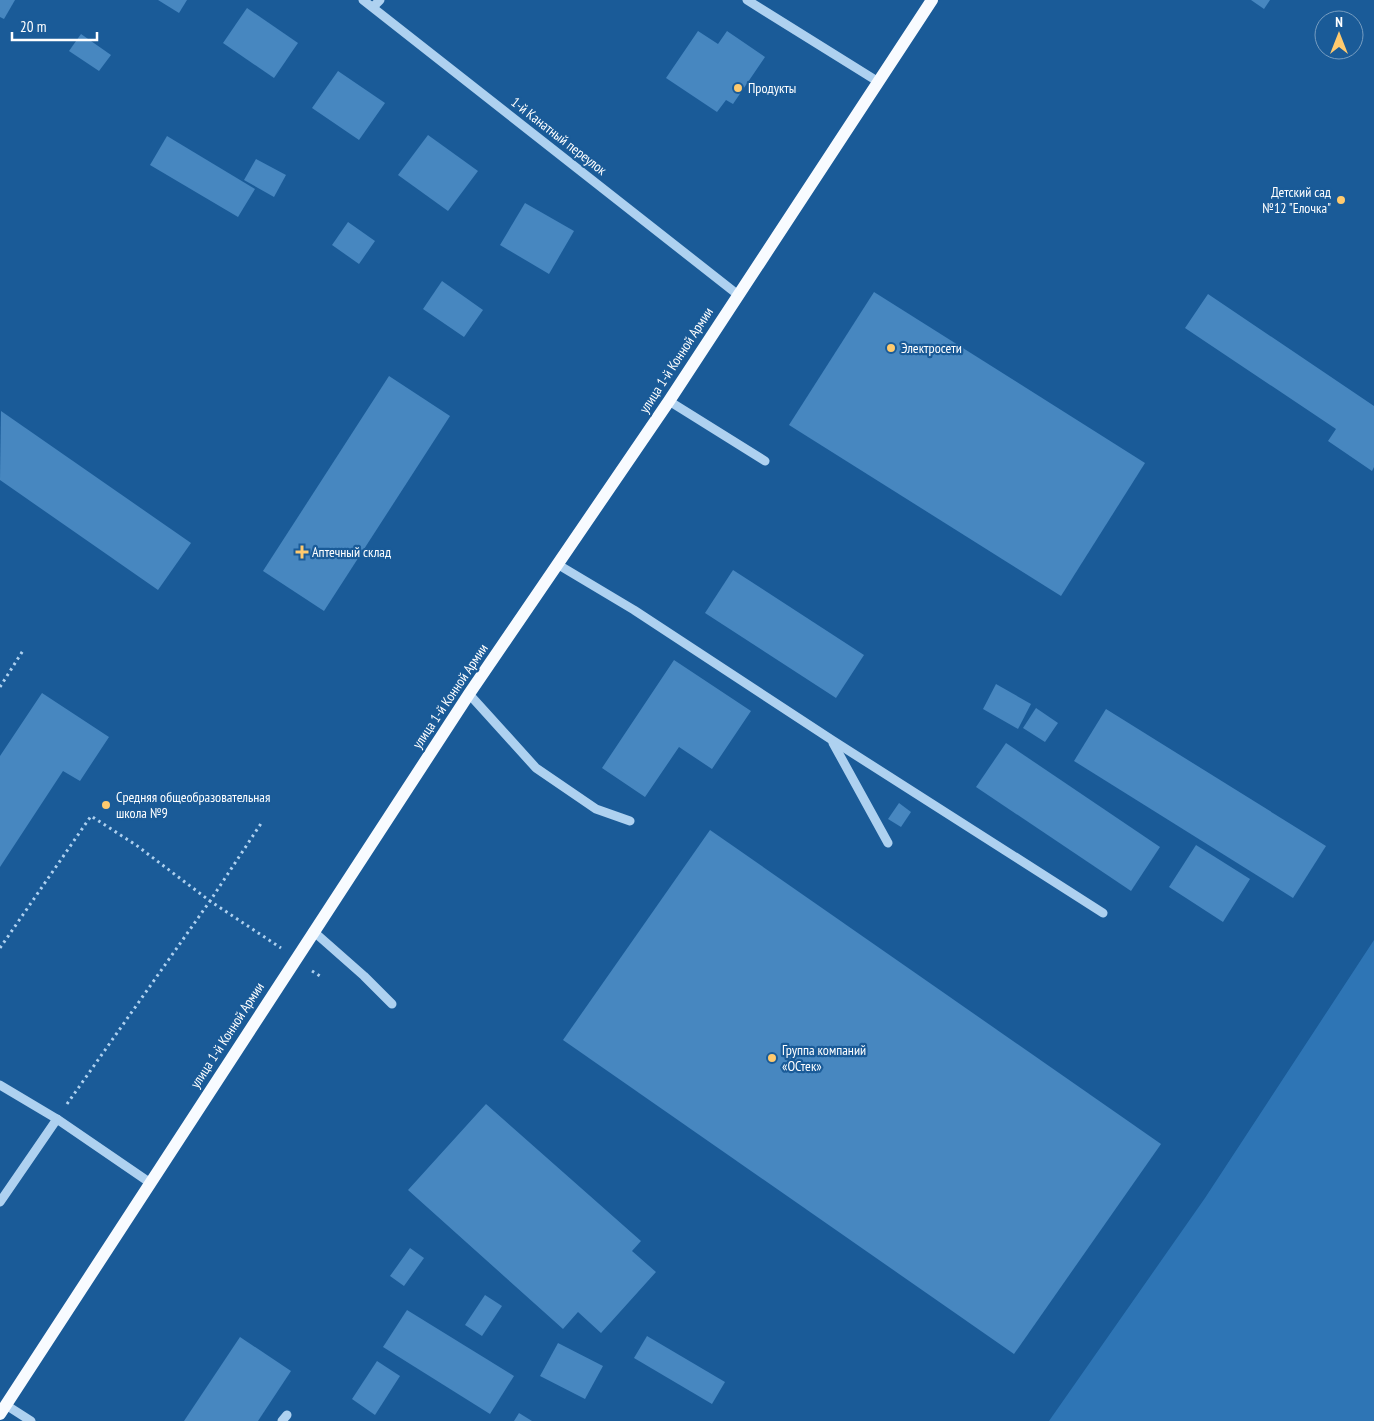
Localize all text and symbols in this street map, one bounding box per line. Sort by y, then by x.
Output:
scale bar [12,10,98,42]
north arrow [1314,10,1364,60]
text: N [1335,13,1343,31]
text: 20 m [20,17,46,36]
place label: Продукты [748,79,796,97]
marker: Продукты [732,82,744,94]
street label: 1-й Канатный переулок [508,93,611,179]
place label: Детский сад №12 "Елочка" [1262,183,1331,217]
marker: Детский сад №12 "Елочка" [1335,194,1347,206]
street label: улица 1-й Конной Армии [635,304,717,416]
place label: Электросети [901,339,962,357]
marker: Электросети [885,342,897,354]
place label: Аптечный склад [312,543,391,561]
marker: Аптечный склад [296,546,308,558]
street label: улица 1-й Конной Армии [408,640,492,752]
place label: Средняя общеобразовательная школа №9 [116,788,270,822]
marker: Средняя общеобразовательная школа №9 [100,799,112,811]
street label: улица 1-й Конной Армии [186,979,268,1091]
place label: Группа компаний «ОСтек» [782,1041,866,1075]
marker: Группа компаний «ОСтек» [766,1052,778,1064]

